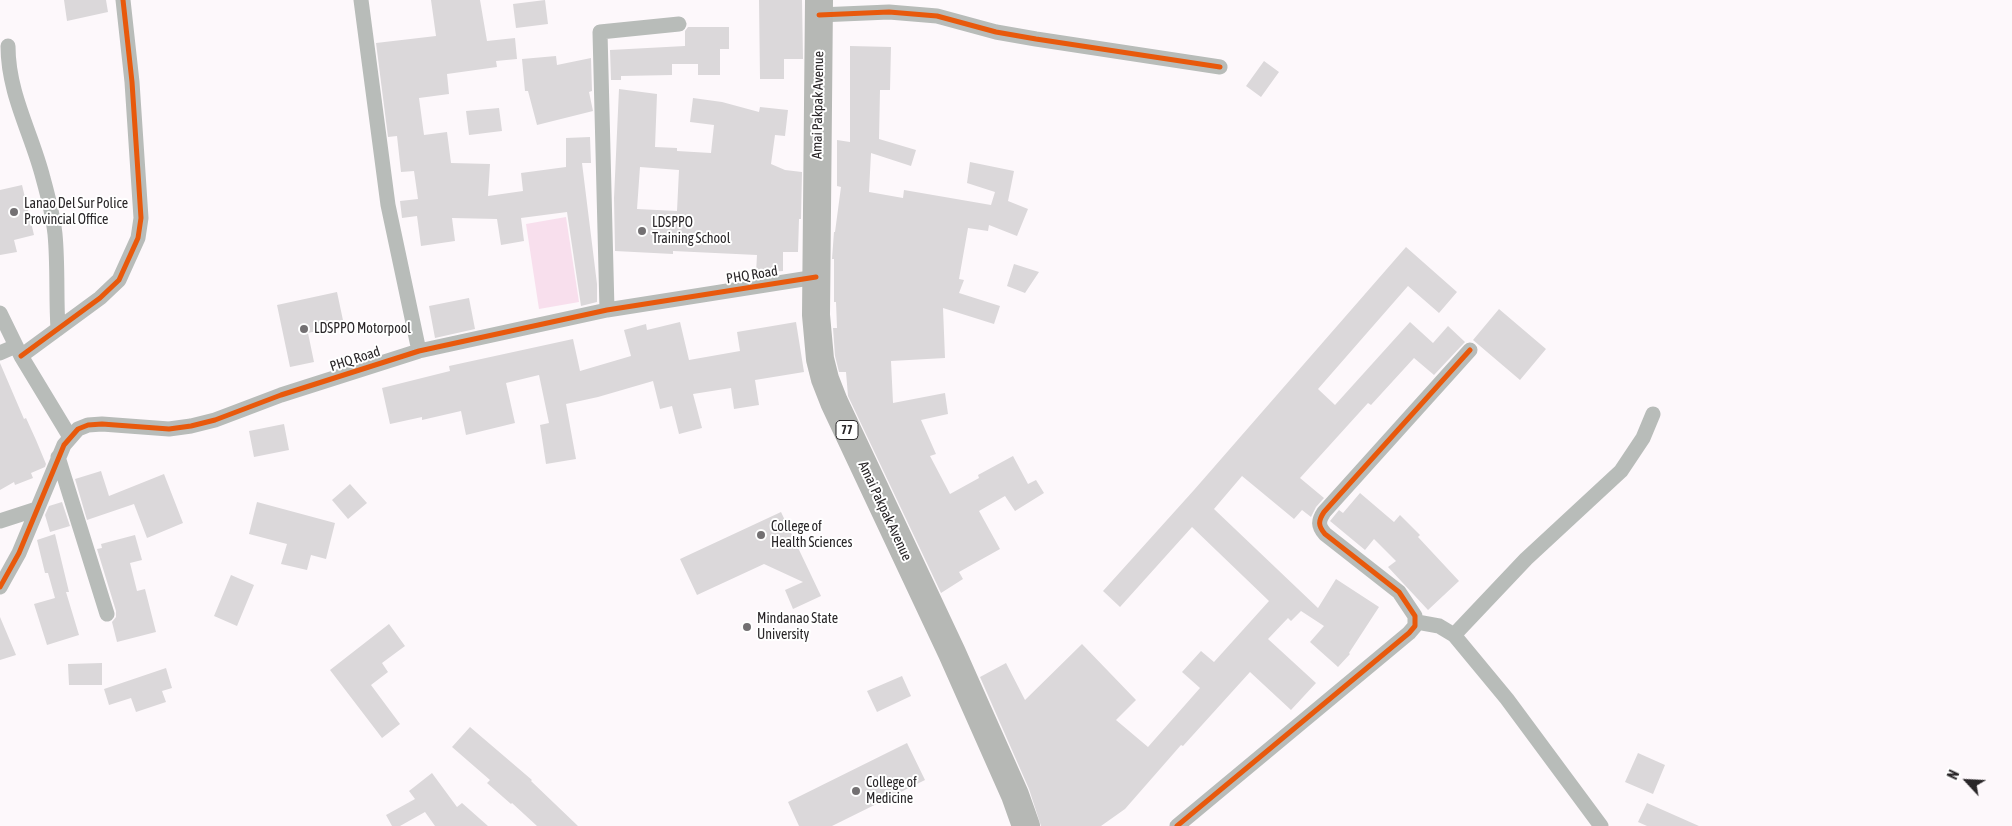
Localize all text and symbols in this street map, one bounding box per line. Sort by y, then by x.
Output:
street label: Amai Pakpak Avenue [809,51,827,159]
place label: Lanao Del Sur Police Provincial Office [24,196,128,228]
marker: Lanao Del Sur Police Provincial Office [8,206,20,218]
place label: LDSPPO Training School [652,215,730,248]
marker: LDSPPO Training School [636,225,648,237]
street label: PHQ Road [725,263,779,287]
place label: LDSPPO Motorpool [314,321,411,337]
marker: LDSPPO Motorpool [298,323,310,335]
street label: PHQ Road [328,343,382,375]
road number: 77 [836,420,858,440]
street label: Amai Pakpak Avenue [855,459,915,563]
place label: College of Health Sciences [771,519,852,552]
marker: College of Health Sciences [755,529,767,541]
place label: Mindanao State University [757,611,838,644]
marker: Mindanao State University [741,621,753,633]
north arrow [1942,756,1992,806]
text: N [1944,768,1962,782]
place label: College of Medicine [866,775,917,808]
marker: College of Medicine [850,785,862,797]

